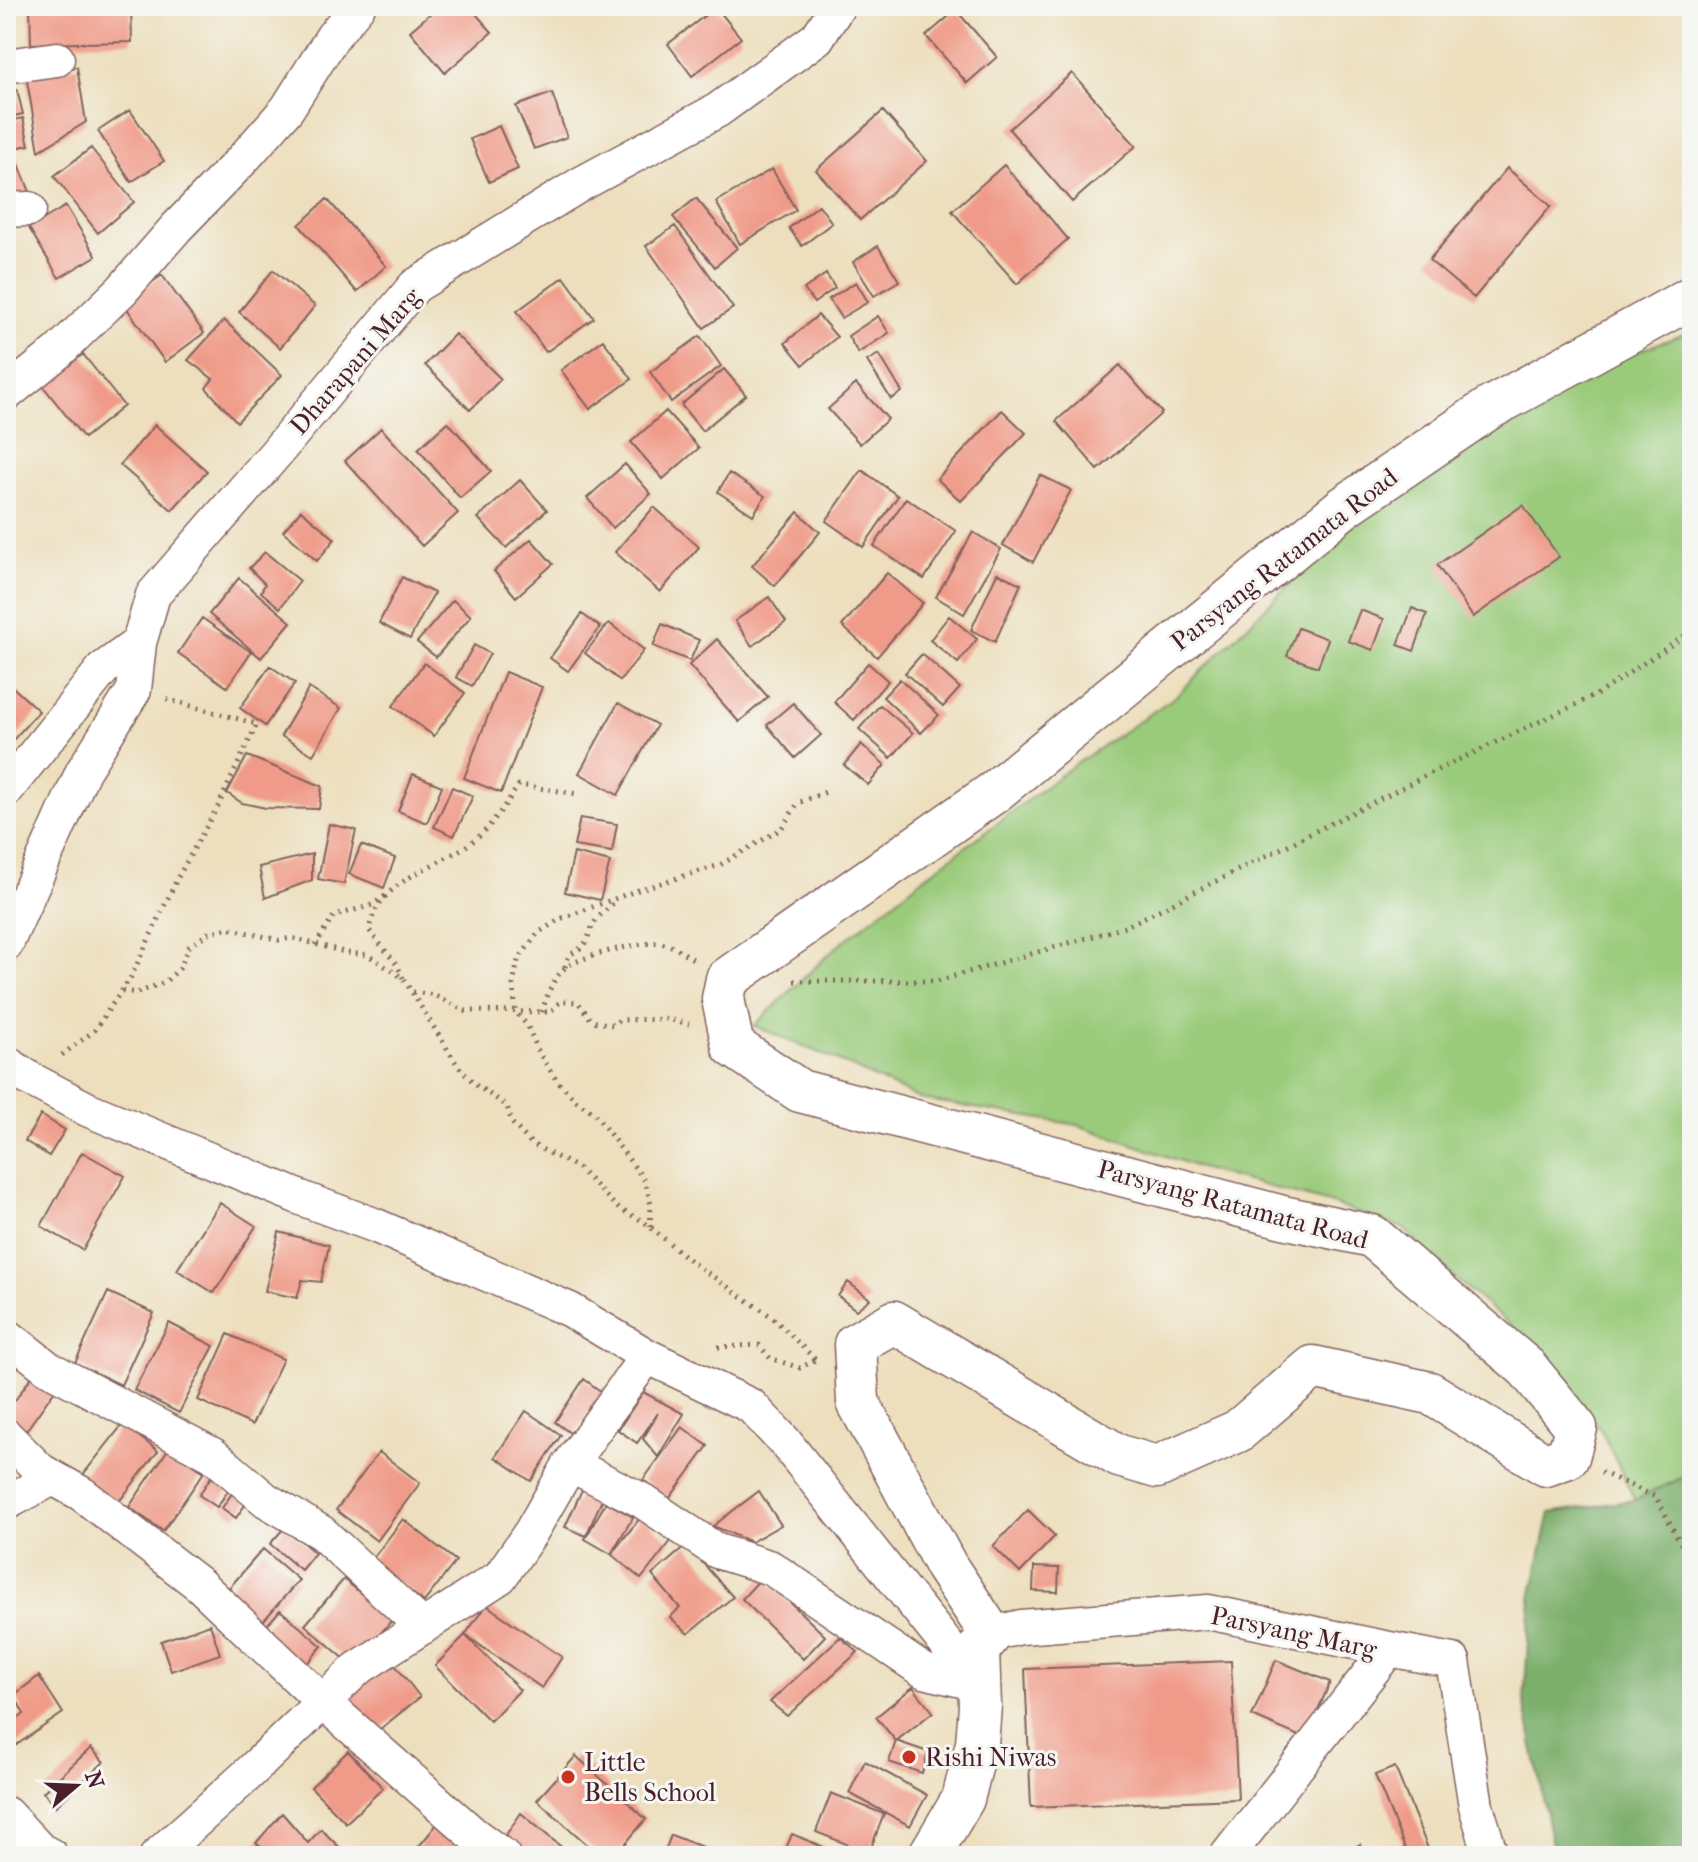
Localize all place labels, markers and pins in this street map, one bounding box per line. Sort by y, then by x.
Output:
place label: Rishi Niwas [925,1742,1056,1773]
place label: Little Bells School [584,1747,716,1808]
marker: Rishi Niwas [900,1748,918,1766]
marker: Little Bells School [559,1768,577,1786]

